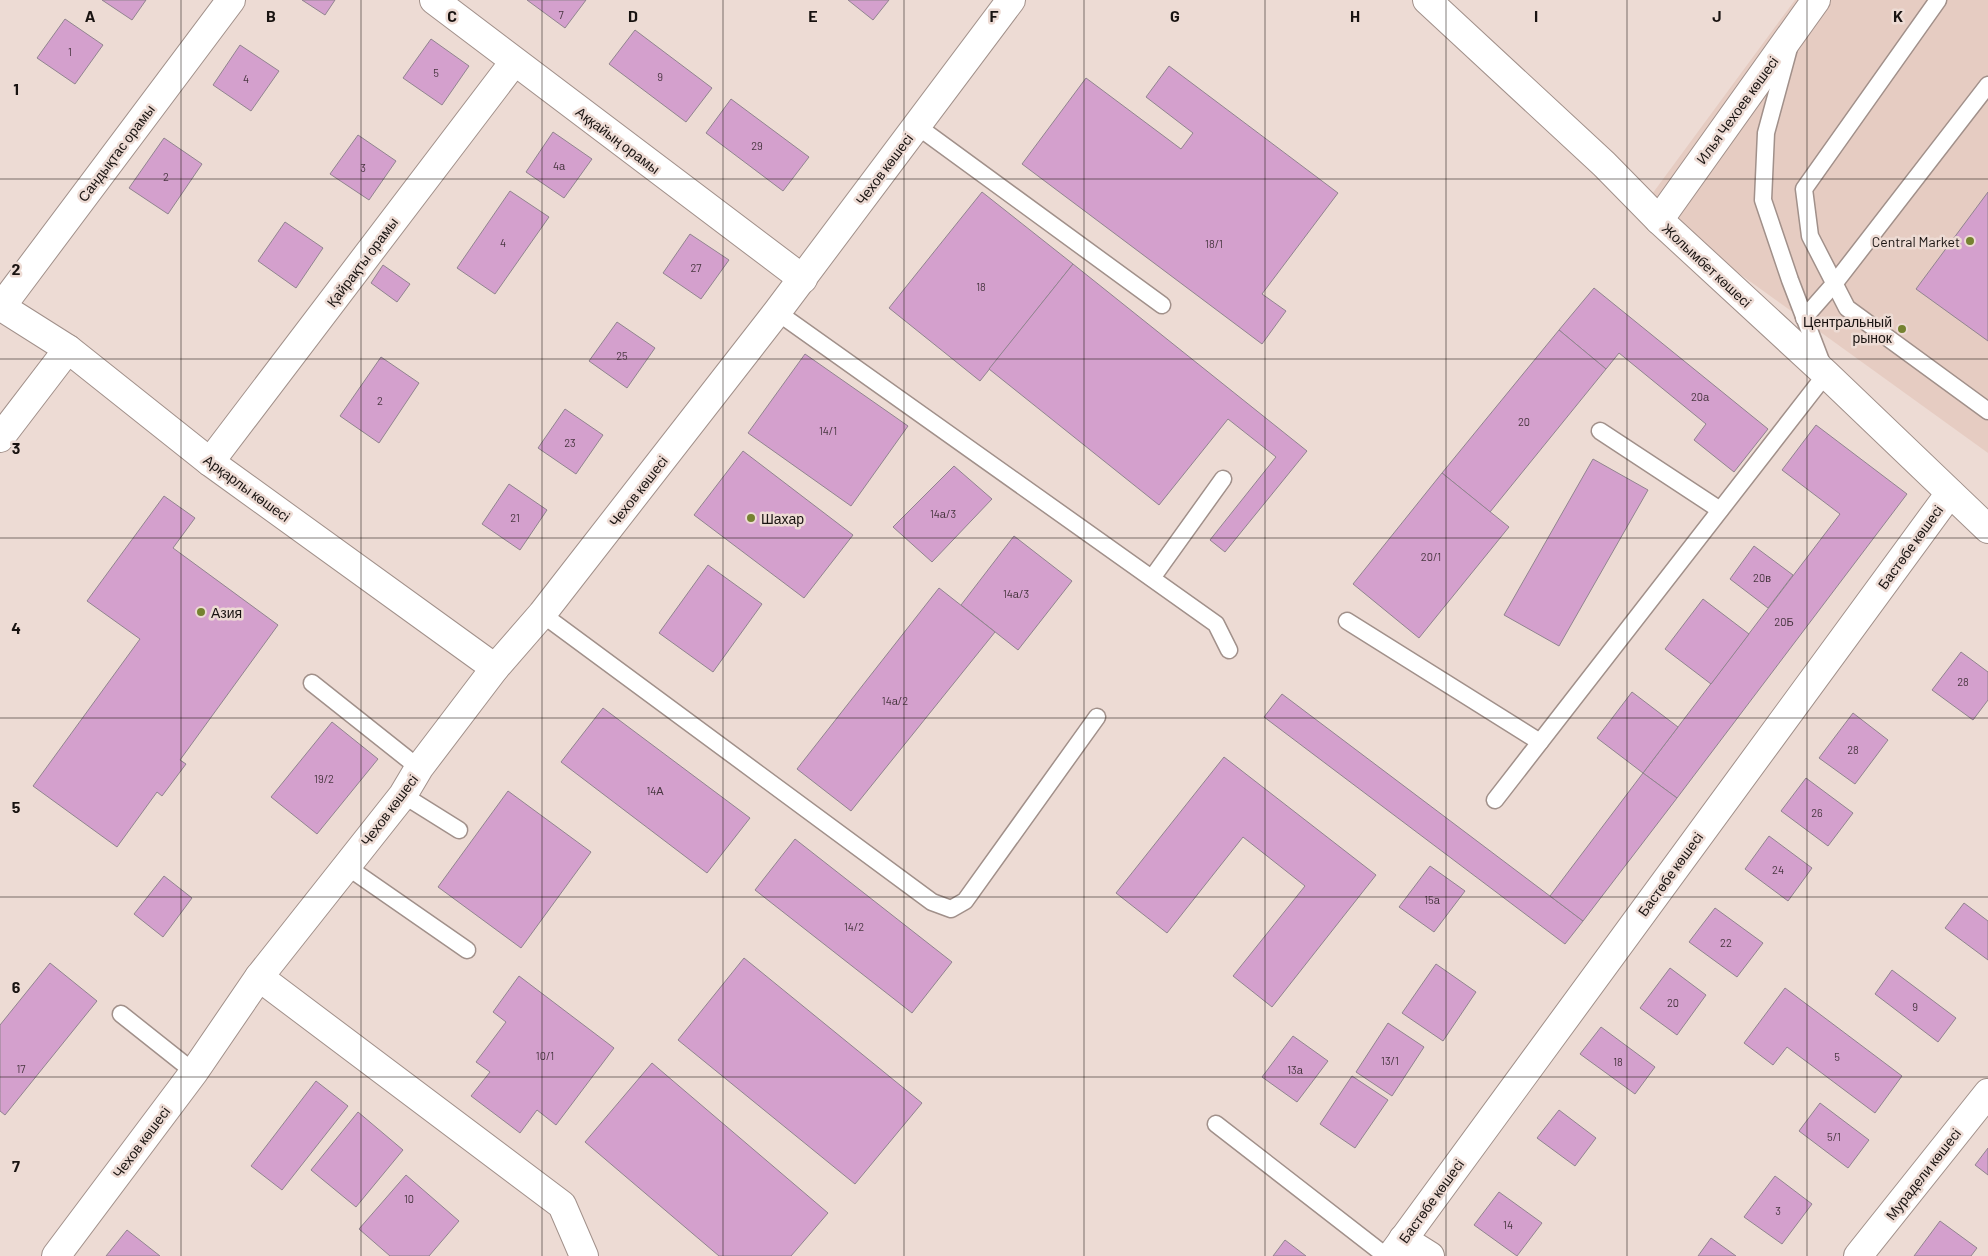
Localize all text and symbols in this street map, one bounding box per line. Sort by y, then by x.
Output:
text: A [85,6,96,25]
text: B [266,6,276,25]
text: C [447,6,457,25]
text: D [628,6,638,25]
text: E [808,6,818,25]
text: F [990,6,999,25]
text: G [1170,6,1180,25]
text: H [1350,6,1360,25]
text: I [1534,6,1538,25]
text: J [1712,6,1722,25]
text: K [1893,6,1903,25]
house number: 7 [558,8,564,21]
house number: 1 [68,45,72,58]
street label: Илья Чехоев көшесі [1692,53,1782,167]
house number: 5 [433,66,439,79]
house number: 9 [657,70,663,83]
house number: 4 [243,72,249,85]
text: 1 [13,79,19,98]
street label: Сандықтас орамы [74,101,158,205]
street label: Аққайың орамы [573,103,663,177]
street label: Чехов көшесі [852,130,916,208]
house number: 29 [751,139,763,152]
house number: 4а [553,159,566,172]
house number: 3 [360,161,366,174]
house number: 2 [163,170,169,183]
street label: Қайрақты орамы [323,214,401,310]
street label: Жолымбет көшесі [1659,219,1755,311]
place label: Central Market [1872,233,1960,250]
marker: Central Market [1964,235,1976,247]
house number: 4 [500,236,506,249]
house number: 18/1 [1205,237,1223,250]
text: 2 [12,259,21,278]
house number: 27 [690,261,702,274]
house number: 18 [976,280,986,293]
place label: Центральный рынок [1803,313,1893,346]
marker: Центральный рынок [1896,323,1908,335]
house number: 25 [616,349,628,362]
house number: 20а [1691,390,1710,403]
house number: 2 [377,394,383,407]
house number: 20 [1518,415,1530,428]
house number: 14/1 [819,424,837,437]
house number: 23 [564,436,576,449]
text: 3 [12,438,20,457]
street label: Арқарлы көшесі [201,451,293,525]
street label: Чехов көшесі [605,452,671,530]
street label: Бастөбе көшесі [1874,502,1946,592]
house number: 14а/3 [930,507,956,520]
place label: Шахар [761,510,804,527]
house number: 21 [510,511,520,524]
marker: Шахар [745,512,757,524]
house number: 20/1 [1421,550,1441,563]
house number: 20в [1753,571,1771,584]
house number: 14а/3 [1003,587,1029,600]
place label: Азия [211,604,242,621]
marker: Азия [195,606,207,618]
house number: 20Б [1774,615,1794,628]
text: 4 [11,618,21,637]
house number: 28 [1957,675,1969,688]
house number: 14а/2 [882,694,908,707]
house number: 28 [1847,743,1859,756]
street label: Чехов көшесі [357,771,421,849]
house number: 19/2 [314,772,334,785]
house number: 14А [646,784,664,797]
text: 5 [12,797,21,816]
house number: 26 [1811,806,1823,819]
street label: Бастөбе көшесі [1634,829,1706,919]
house number: 24 [1772,863,1784,876]
house number: 15а [1424,893,1441,906]
house number: 14/2 [844,920,864,933]
house number: 22 [1720,936,1732,949]
text: 6 [12,977,21,996]
house number: 20 [1667,996,1679,1009]
house number: 9 [1912,1000,1918,1013]
house number: 10/1 [536,1049,554,1062]
house number: 5 [1834,1050,1840,1063]
house number: 13/1 [1381,1054,1399,1067]
house number: 18 [1613,1055,1623,1068]
house number: 17 [16,1062,26,1075]
house number: 13а [1287,1063,1304,1076]
street label: Чехов көшесі [109,1103,173,1181]
street label: Мурадели көшесі [1882,1125,1964,1223]
house number: 5/1 [1827,1130,1841,1143]
text: 7 [12,1156,20,1175]
street label: Бастөбе көшесі [1395,1156,1467,1246]
house number: 10 [404,1192,414,1205]
house number: 3 [1775,1204,1781,1217]
house number: 14 [1503,1218,1513,1231]

